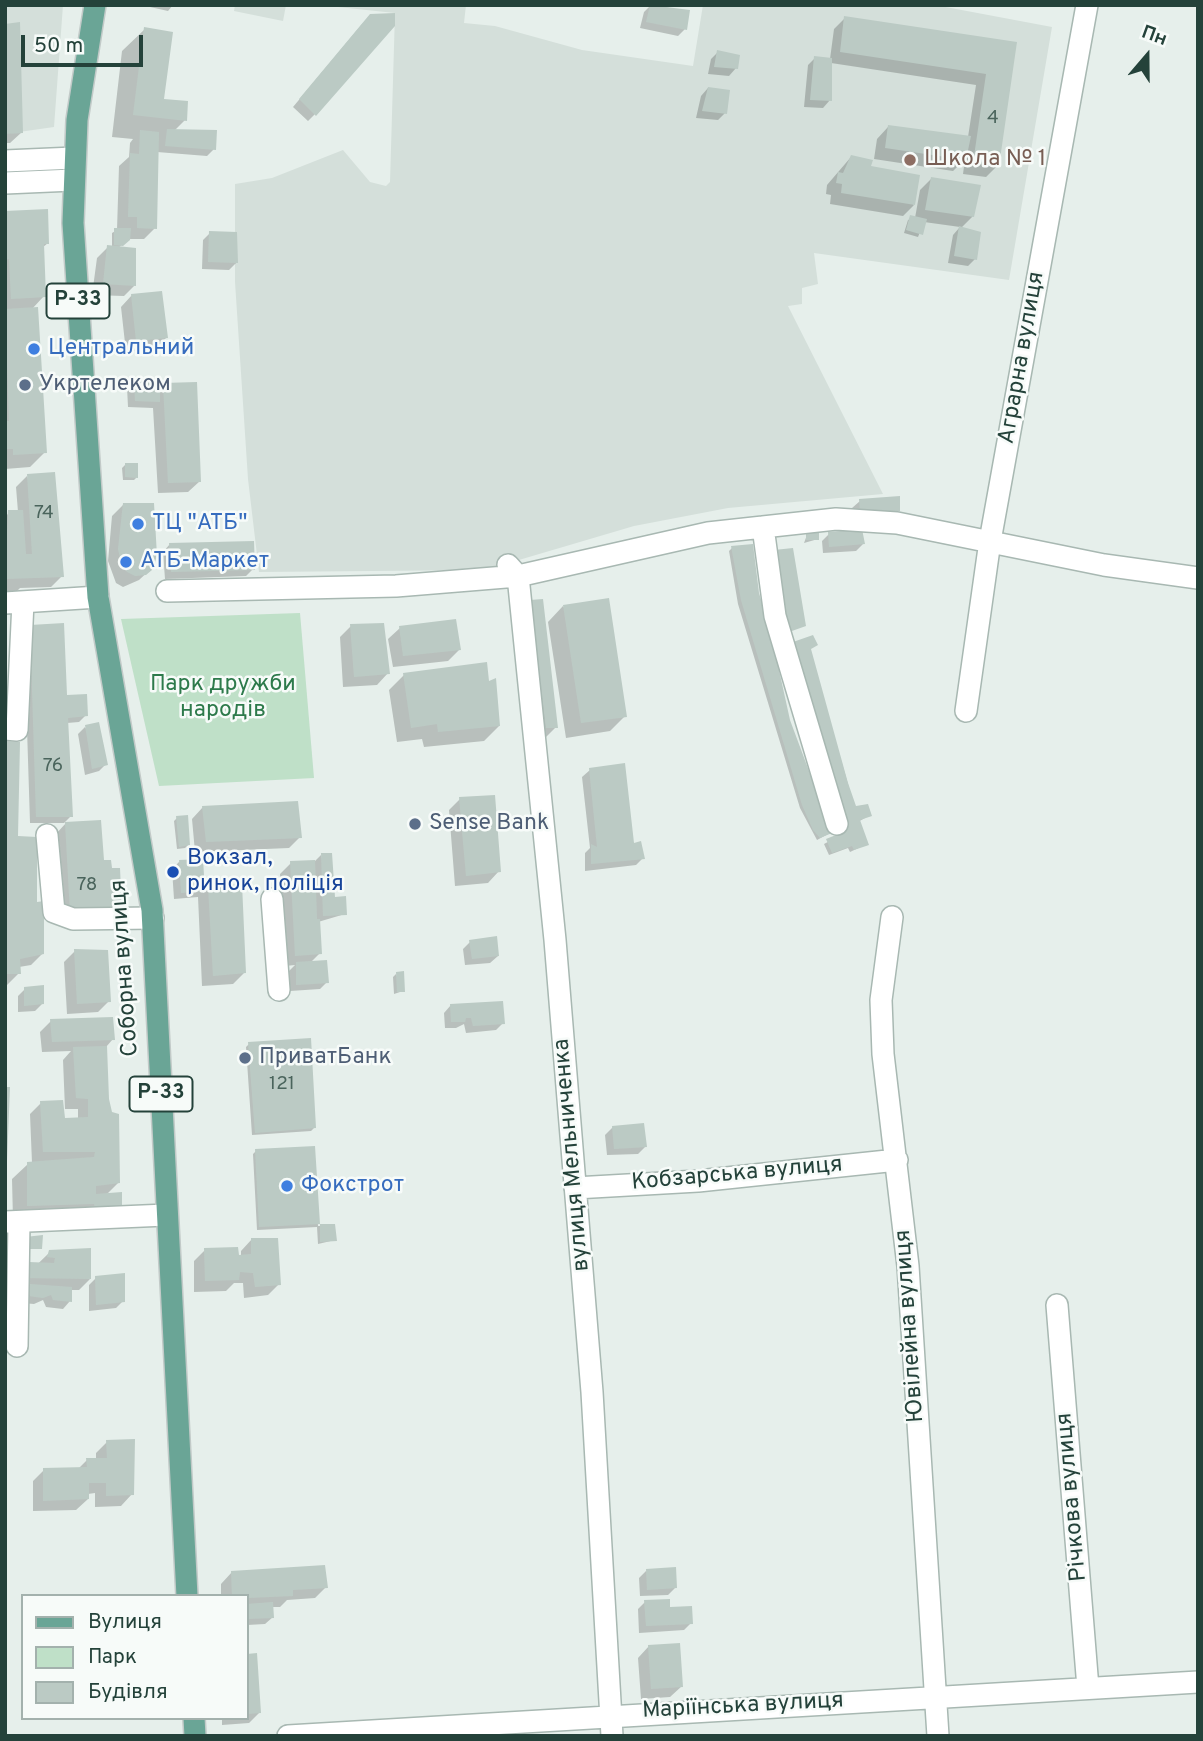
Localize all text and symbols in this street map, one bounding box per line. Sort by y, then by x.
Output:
scale bar [24,21,147,65]
north arrow [1112,21,1182,91]
text: Пн [1138,21,1170,52]
text: 50 m [34,33,83,60]
house number: 4 [987,108,999,130]
place label: Школа № 1 [924,146,1046,174]
marker: Школа № 1 [902,152,918,168]
street label: Аграрна вулиця [994,270,1052,446]
road number: Р-33 [46,284,110,318]
place label: Центральний [48,335,194,363]
marker: Центральний [26,341,42,357]
place label: Укртелеком [39,371,171,399]
marker: Укртелеком [17,377,33,393]
house number: 74 [34,503,54,525]
place label: ТЦ "АТБ" [152,510,247,538]
marker: ТЦ "АТБ" [130,516,146,532]
place label: АТБ-Маркет [140,548,269,576]
marker: АТБ-Маркет [118,554,134,570]
park label: Парк дружби народів [150,671,296,725]
house number: 76 [43,756,63,778]
place label: Sense Bank [429,810,549,838]
marker: Sense Bank [407,816,423,832]
place label: Вокзал, ринок, поліція [187,845,344,899]
marker: Вокзал, ринок, поліція [165,864,181,880]
house number: 78 [77,875,97,897]
street label: Соборна вулиця [106,878,146,1058]
street label: вулиця Мельниченка [549,1037,597,1273]
place label: ПриватБанк [259,1044,392,1072]
marker: ПриватБанк [237,1050,253,1066]
house number: 121 [269,1074,295,1096]
road number: Р-33 [130,1076,192,1112]
street label: Кобзарська вулиця [630,1152,844,1198]
place label: Фокстрот [301,1172,404,1200]
marker: Фокстрот [279,1178,295,1194]
street label: Ювілейна вулиця [890,1228,932,1424]
street label: Річкова вулиця [1052,1411,1094,1583]
legend [21,1594,248,1720]
text: Вулиця [88,1609,162,1636]
text: Парк [88,1644,137,1671]
text: Будівля [88,1679,168,1706]
street label: Маріїнська вулиця [641,1688,845,1726]

